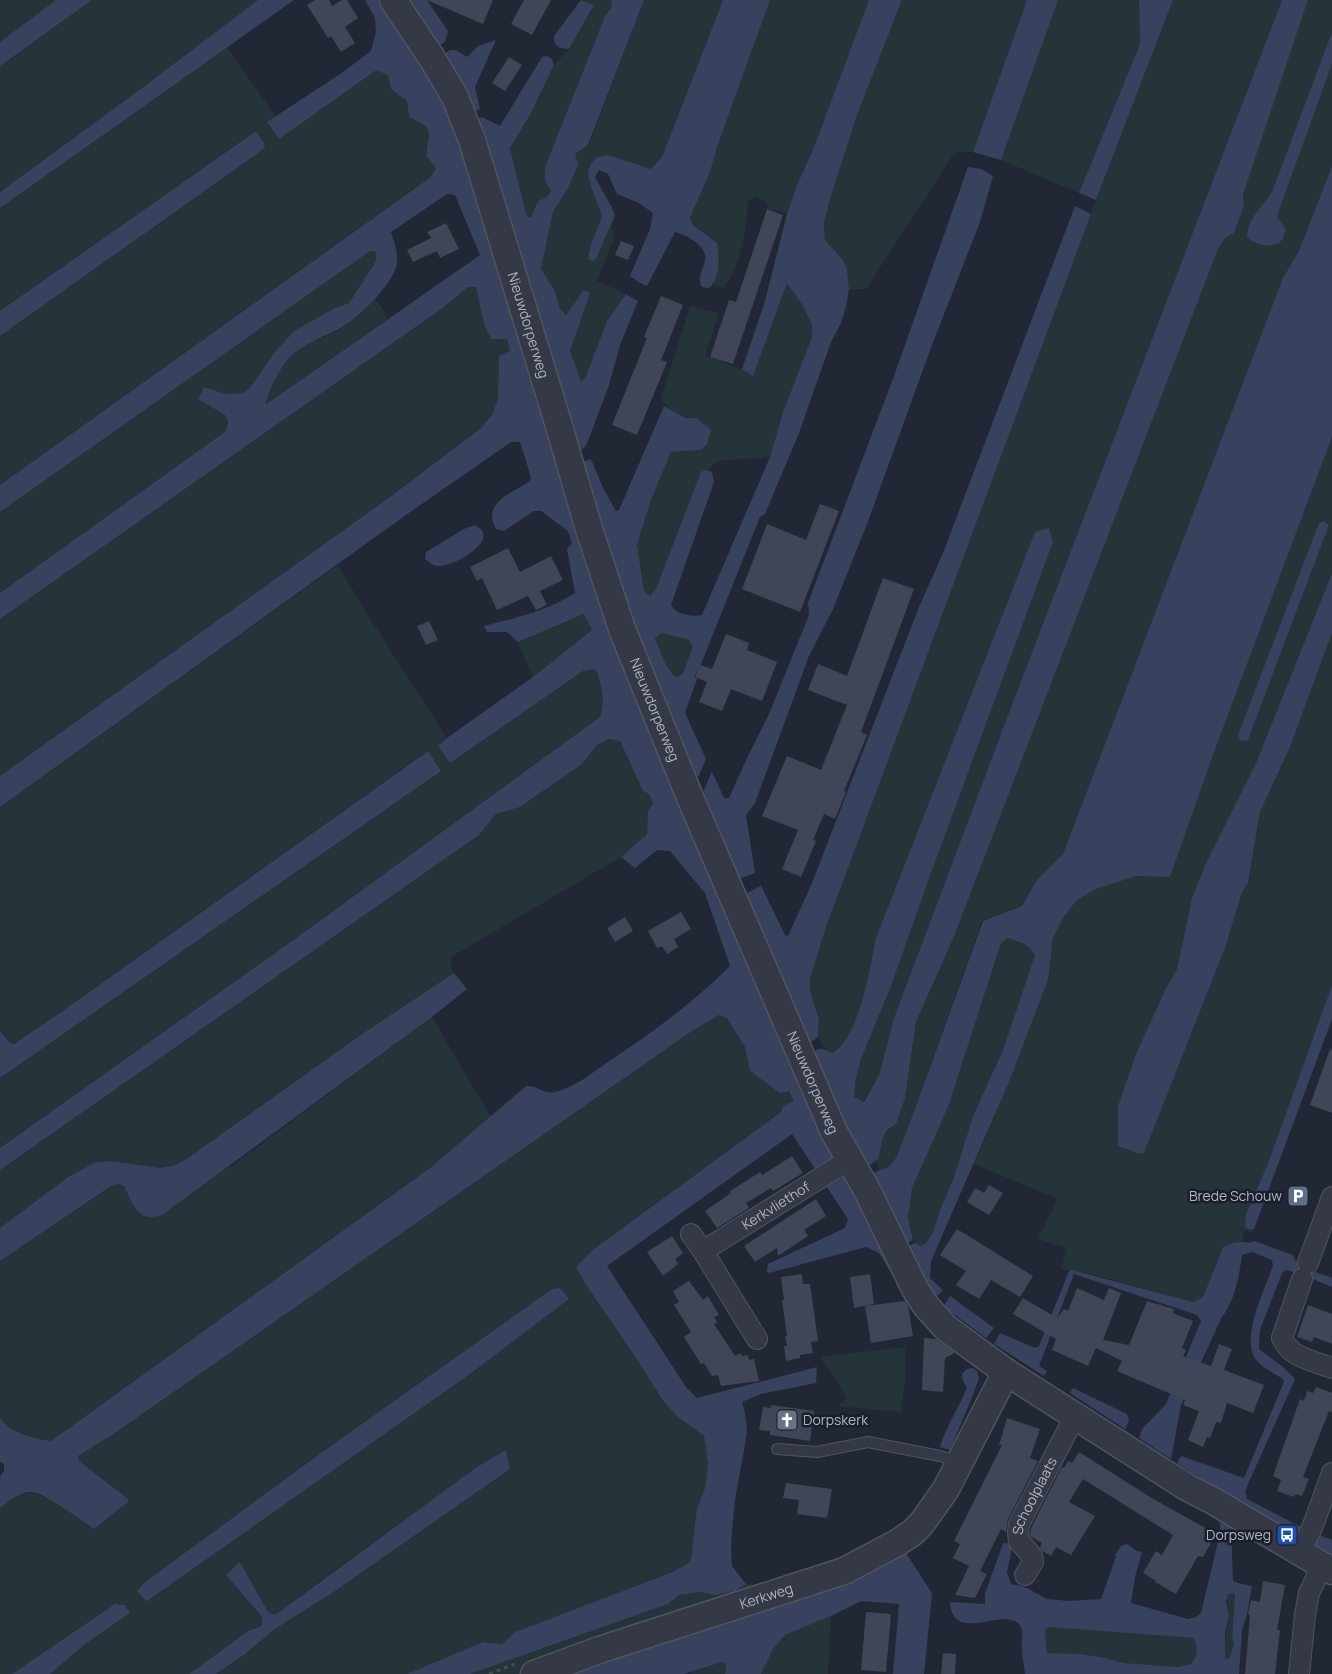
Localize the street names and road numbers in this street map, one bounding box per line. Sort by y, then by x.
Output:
street label: Nieuwdorperweg [504,270,554,380]
street label: Nieuwdorperweg [626,655,684,764]
street label: Nieuwdorperweg [783,1028,844,1137]
street label: Kerkvliethof [738,1177,813,1234]
street label: Schoolplaats [1008,1454,1061,1536]
street label: Kerkweg [737,1578,795,1613]

